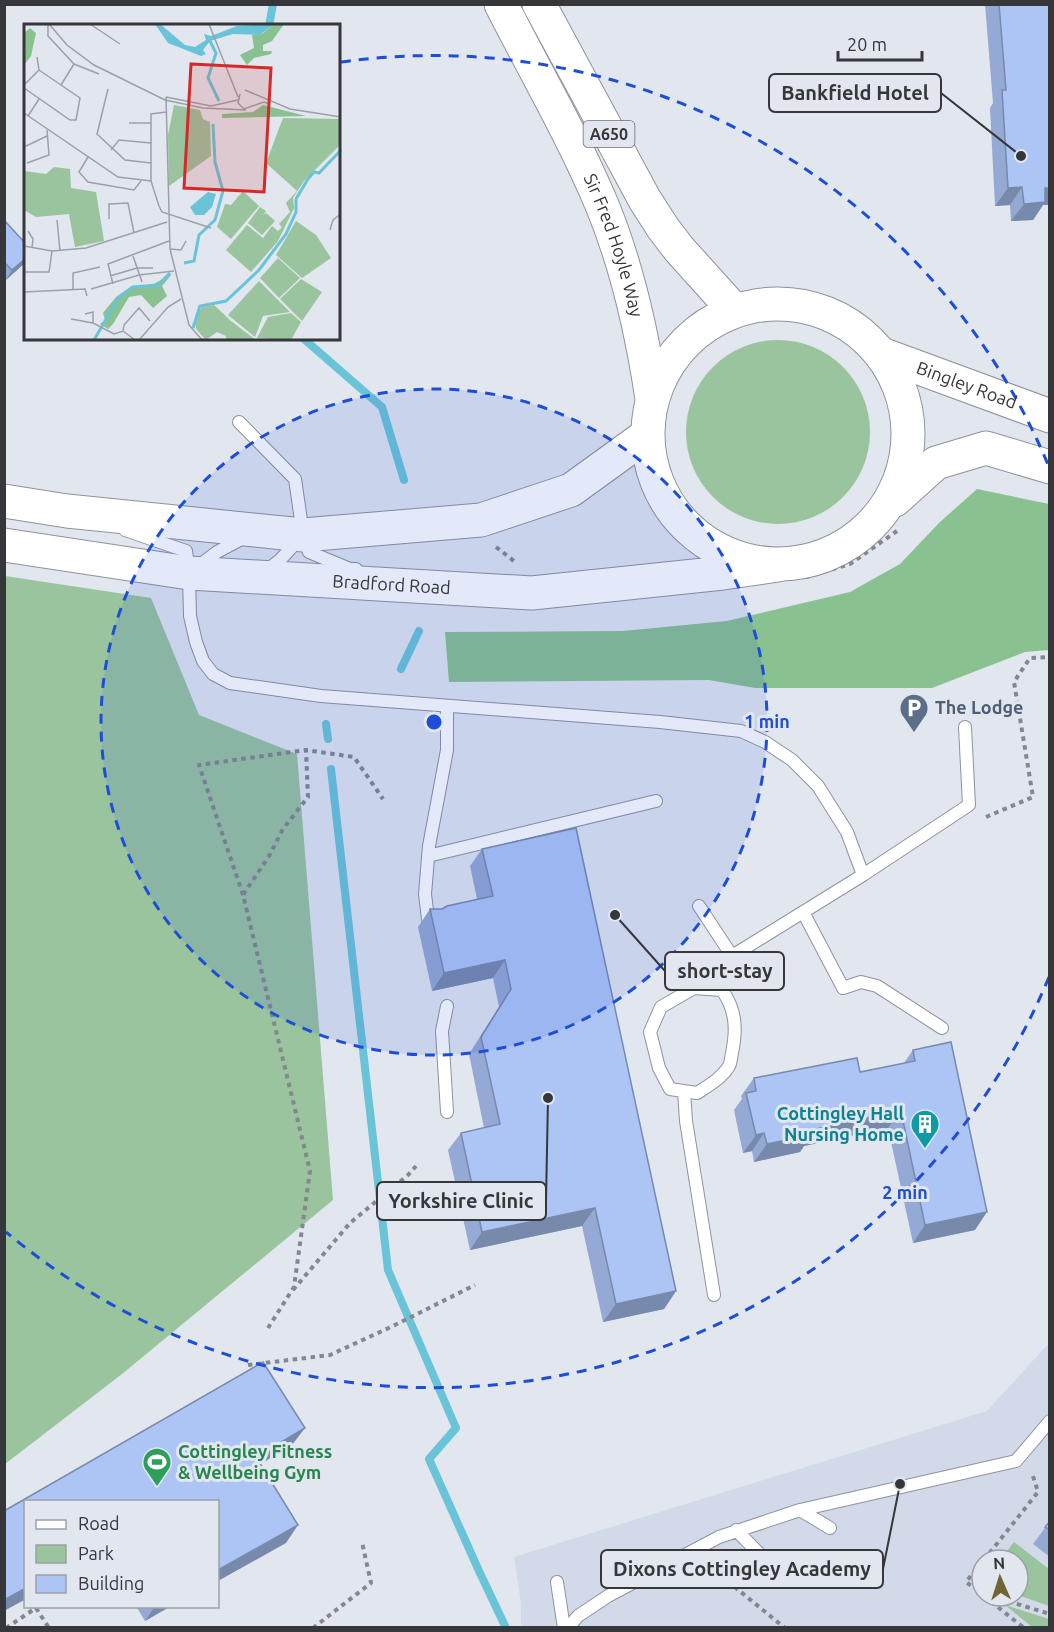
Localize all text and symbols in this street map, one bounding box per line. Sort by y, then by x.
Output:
inset map [24,24,340,340]
scale bar [838,24,922,62]
text: 20 m [847,34,887,54]
callout: Bankfield Hotel [769,74,941,112]
text: Bankfield Hotel [781,81,929,104]
road number: A650 [584,121,634,147]
street label: Sir Fred Hoyle Way [580,170,648,319]
street label: Bingley Road [914,357,1020,412]
street label: Bradford Road [332,570,451,597]
parking icon: The Lodge [898,692,930,734]
place label: The Lodge [935,697,1023,717]
text: 1 min [744,711,790,731]
centre of rings [424,712,444,732]
callout: short-stay [665,952,784,990]
text: short-stay [677,959,773,982]
place label: Cottingley Hall Nursing Home [777,1103,905,1144]
building icon: Cottingley Hall Nursing Home [909,1108,941,1150]
callout: Yorkshire Clinic [377,1182,546,1220]
text: 2 min [882,1182,928,1202]
text: Yorkshire Clinic [388,1189,534,1212]
place label: Cottingley Fitness & Wellbeing Gym [178,1441,332,1482]
sports icon: Cottingley Fitness & Wellbeing Gym [141,1446,173,1488]
legend [24,1500,219,1608]
text: Road [78,1513,120,1533]
text: Park [78,1543,114,1563]
north arrow [970,1548,1030,1608]
callout: Dixons Cottingley Academy [601,1550,883,1588]
text: N [993,1554,1006,1572]
text: Dixons Cottingley Academy [613,1557,871,1580]
text: Building [78,1573,144,1593]

